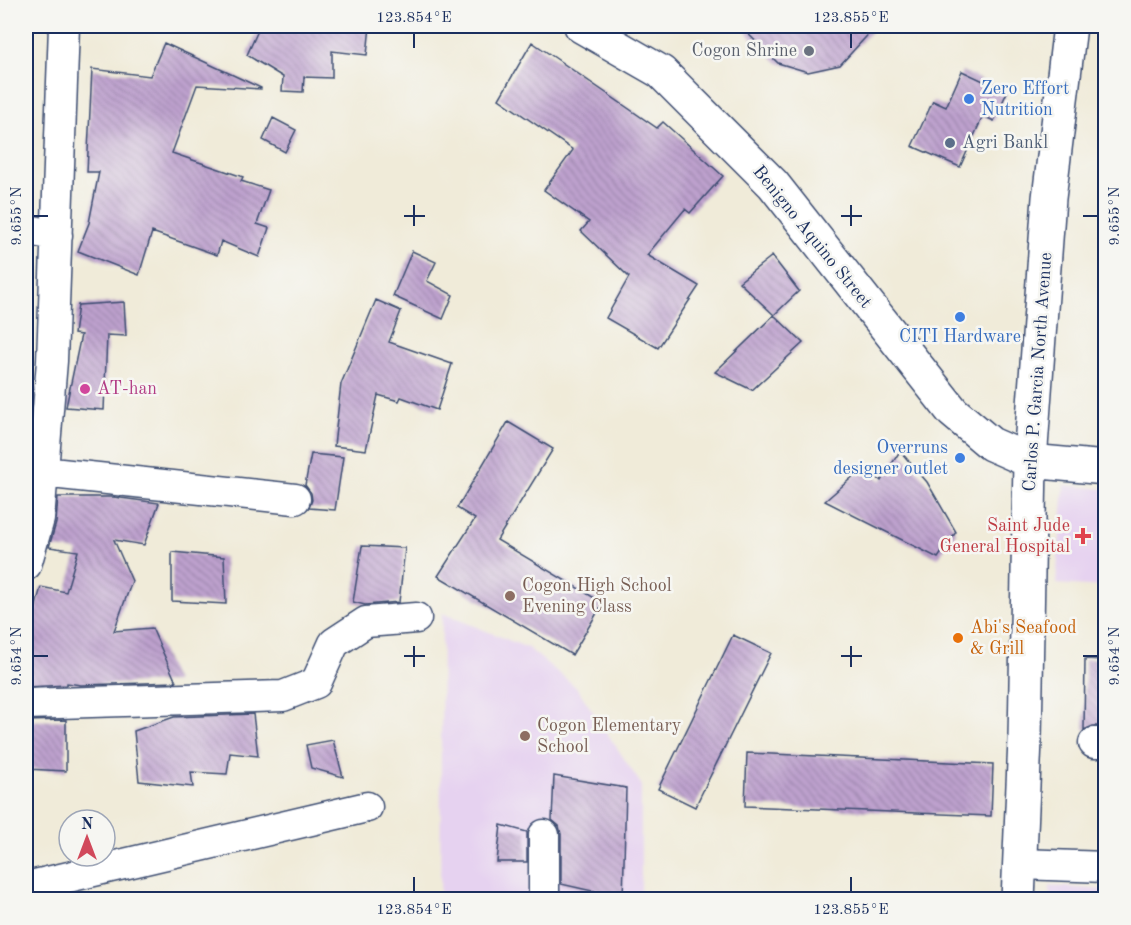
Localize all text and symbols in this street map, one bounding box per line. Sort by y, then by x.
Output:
text: 123.854°E [376,11,452,26]
text: 123.855°E [813,11,889,26]
place label: Cogon Shrine [691,42,797,60]
marker: Cogon Shrine [802,44,816,58]
place label: Zero Effort Nutrition [981,80,1069,119]
marker: Zero Effort Nutrition [962,92,976,106]
place label: Agri Bankl [962,134,1048,152]
marker: Agri Bankl [943,136,957,150]
street label: Benigno Aquino Street [749,162,875,312]
text: 9.655°N [10,186,25,246]
text: 9.655°N [1108,186,1123,246]
street label: Carlos P. Garcia North Avenue [1021,252,1055,492]
marker: CITI Hardware [953,310,967,324]
place label: CITI Hardware [899,328,1021,346]
place label: AT-han [97,380,157,398]
marker: AT-han [78,382,92,396]
place label: Overruns designer outlet [833,439,948,478]
marker: Overruns designer outlet [953,451,967,465]
place label: Saint Jude General Hospital [939,517,1070,556]
marker: Saint Jude General Hospital [1074,527,1092,545]
place label: Cogon High School Evening Class [522,577,672,616]
marker: Cogon High School Evening Class [503,589,517,603]
place label: Abi's Seafood & Grill [970,619,1077,658]
text: 9.654°N [10,626,25,686]
text: 9.654°N [1108,626,1123,686]
marker: Abi's Seafood & Grill [951,631,965,645]
place label: Cogon Elementary School [537,717,682,756]
marker: Cogon Elementary School [518,729,532,743]
north arrow [57,808,117,868]
text: N [81,817,94,833]
text: 123.854°E [376,903,452,918]
text: 123.855°E [813,903,889,918]

